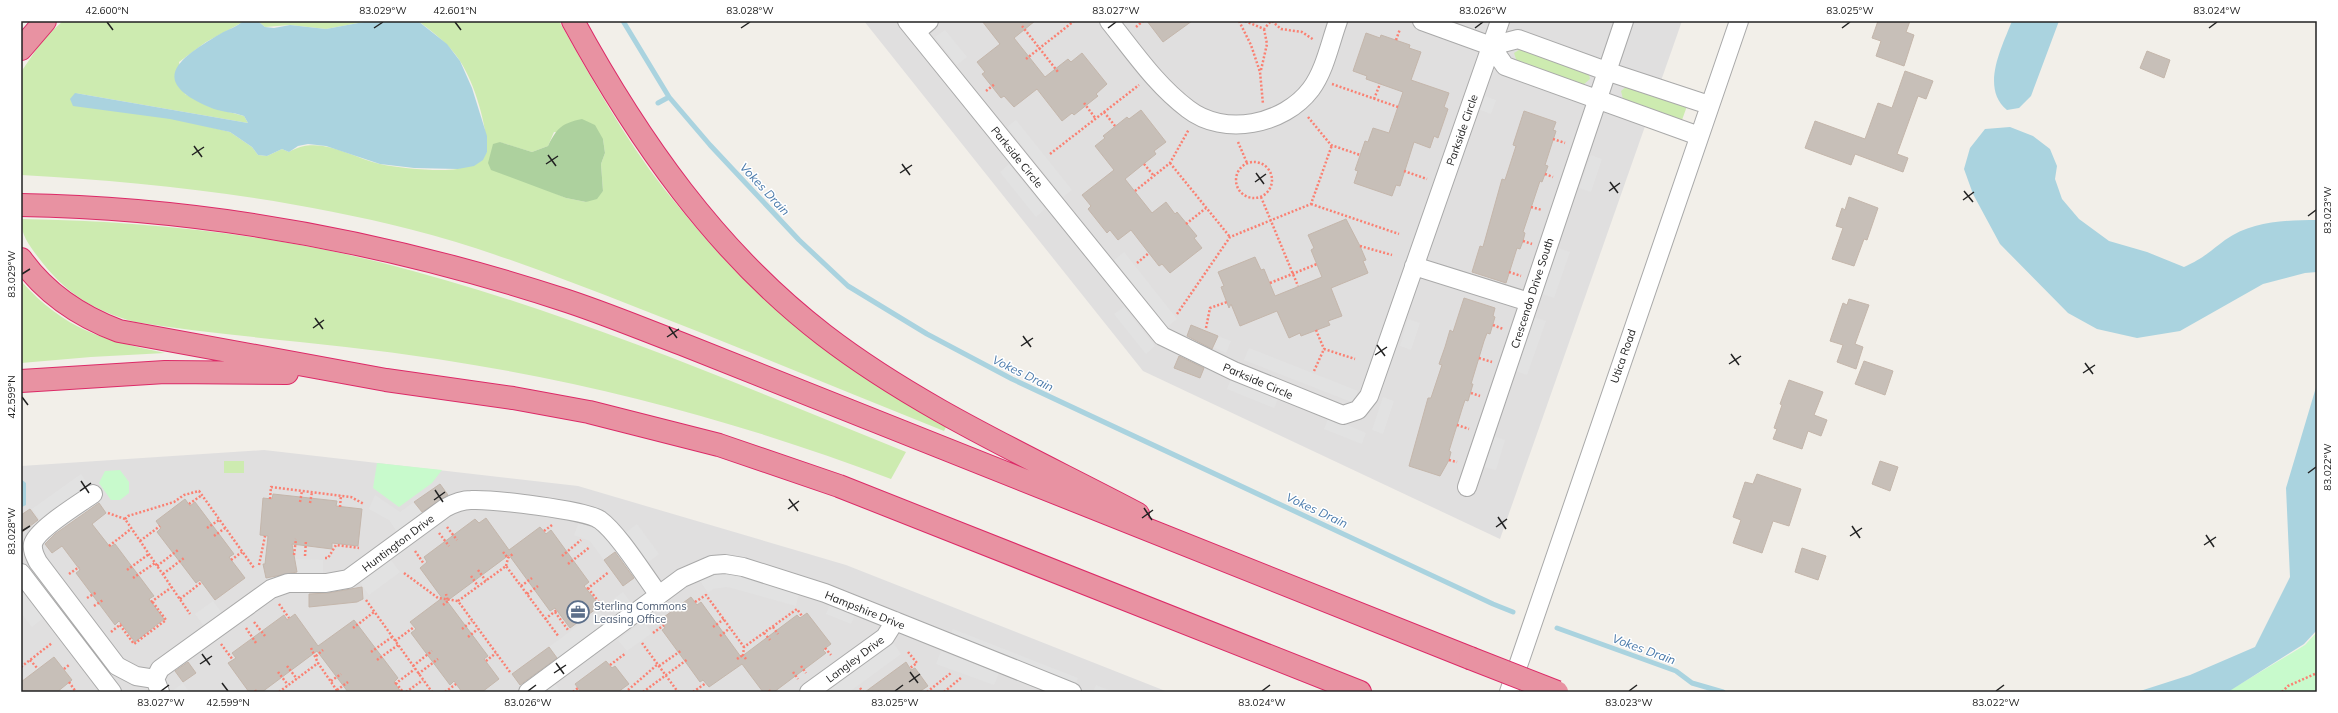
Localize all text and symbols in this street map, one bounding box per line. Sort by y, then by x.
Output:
text: 42.600°N [85,4,129,17]
text: 83.029°W [359,4,407,17]
text: 42.601°N [433,4,477,17]
text: 83.028°W [726,4,774,17]
text: 83.027°W [1092,4,1140,17]
text: 83.026°W [1459,4,1507,17]
text: 83.025°W [1826,4,1874,17]
text: 83.024°W [2193,4,2241,17]
street label: Parkside Circle [1443,92,1481,168]
street label: Parkside Circle [988,124,1046,190]
water label: Vokes Drain [737,160,793,218]
text: 83.023°W [2321,186,2334,234]
street label: Crescendo Drive South [1507,236,1557,350]
text: 83.029°W [5,250,18,298]
street label: Utica Road [1607,327,1639,385]
water label: Vokes Drain [990,352,1056,394]
street label: Parkside Circle [1221,360,1295,402]
text: 42.599°N [5,375,18,419]
text: 83.022°W [2321,443,2334,491]
water label: Vokes Drain [1284,489,1350,531]
text: 83.028°W [5,507,18,555]
street label: Huntington Drive [359,511,437,575]
street label: Hampshire Drive [823,588,907,632]
office icon: Sterling Commons Leasing Office [565,599,591,625]
place label: Sterling Commons Leasing Office [594,599,687,626]
water label: Vokes Drain [1610,631,1678,667]
street label: Langley Drive [823,632,887,686]
text: 83.027°W [137,696,185,709]
text: 42.599°N [206,696,250,709]
text: 83.026°W [504,696,552,709]
text: 83.025°W [871,696,919,709]
text: 83.024°W [1238,696,1286,709]
text: 83.023°W [1605,696,1653,709]
text: 83.022°W [1972,696,2020,709]

